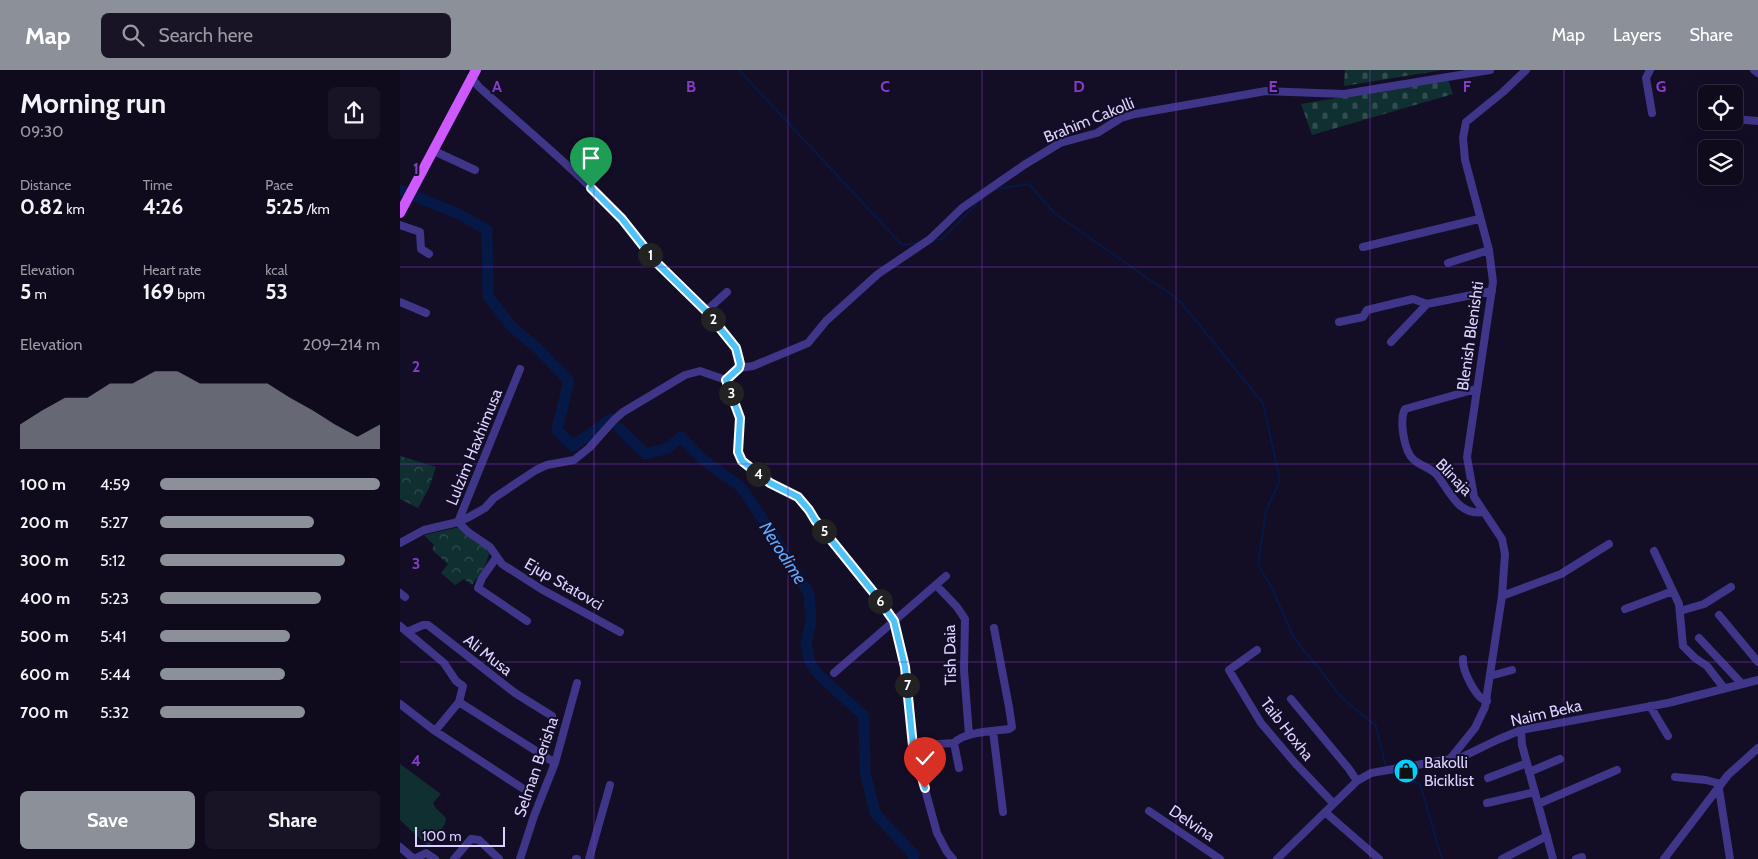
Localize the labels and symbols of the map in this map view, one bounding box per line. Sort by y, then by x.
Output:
text: A [492,77,502,96]
text: B [686,77,696,96]
text: C [880,77,890,96]
text: D [1073,77,1085,96]
text: E [1268,77,1278,96]
text: F [1463,77,1472,96]
text: G [1656,77,1666,96]
street label: Brahim Cakolli [1041,93,1137,147]
pin [570,137,612,188]
text: 1 [413,159,419,178]
pin: 1 [638,242,662,268]
street label: Blenish Blenishti [1453,280,1487,392]
pin: 2 [700,306,726,332]
text: 2 [412,357,420,376]
pin: 3 [718,380,744,406]
street label: Lulzim Haxhimusa [442,386,506,508]
street label: Blinaja [1432,454,1476,500]
pin: 4 [746,462,770,486]
water label: Nerodime [755,518,811,588]
pin: 5 [812,518,836,544]
text: 3 [412,554,420,573]
street label: Ejup Statovci [521,554,607,614]
pin: 6 [868,588,892,614]
street label: Tish Daia [940,624,960,686]
street label: Ali Musa [460,630,516,680]
pin: 7 [894,672,920,698]
street label: Taib Hoxha [1257,694,1318,764]
street label: Naim Beka [1509,696,1584,730]
street label: Selman Berisha [510,714,562,820]
pin [904,737,946,788]
text: 4 [411,751,421,770]
place label: Bakolli Biciklist [1424,753,1474,790]
shop icon: Bakolli Biciklist [1393,758,1419,784]
street label: Delvina [1165,801,1219,845]
scale bar [415,824,505,847]

